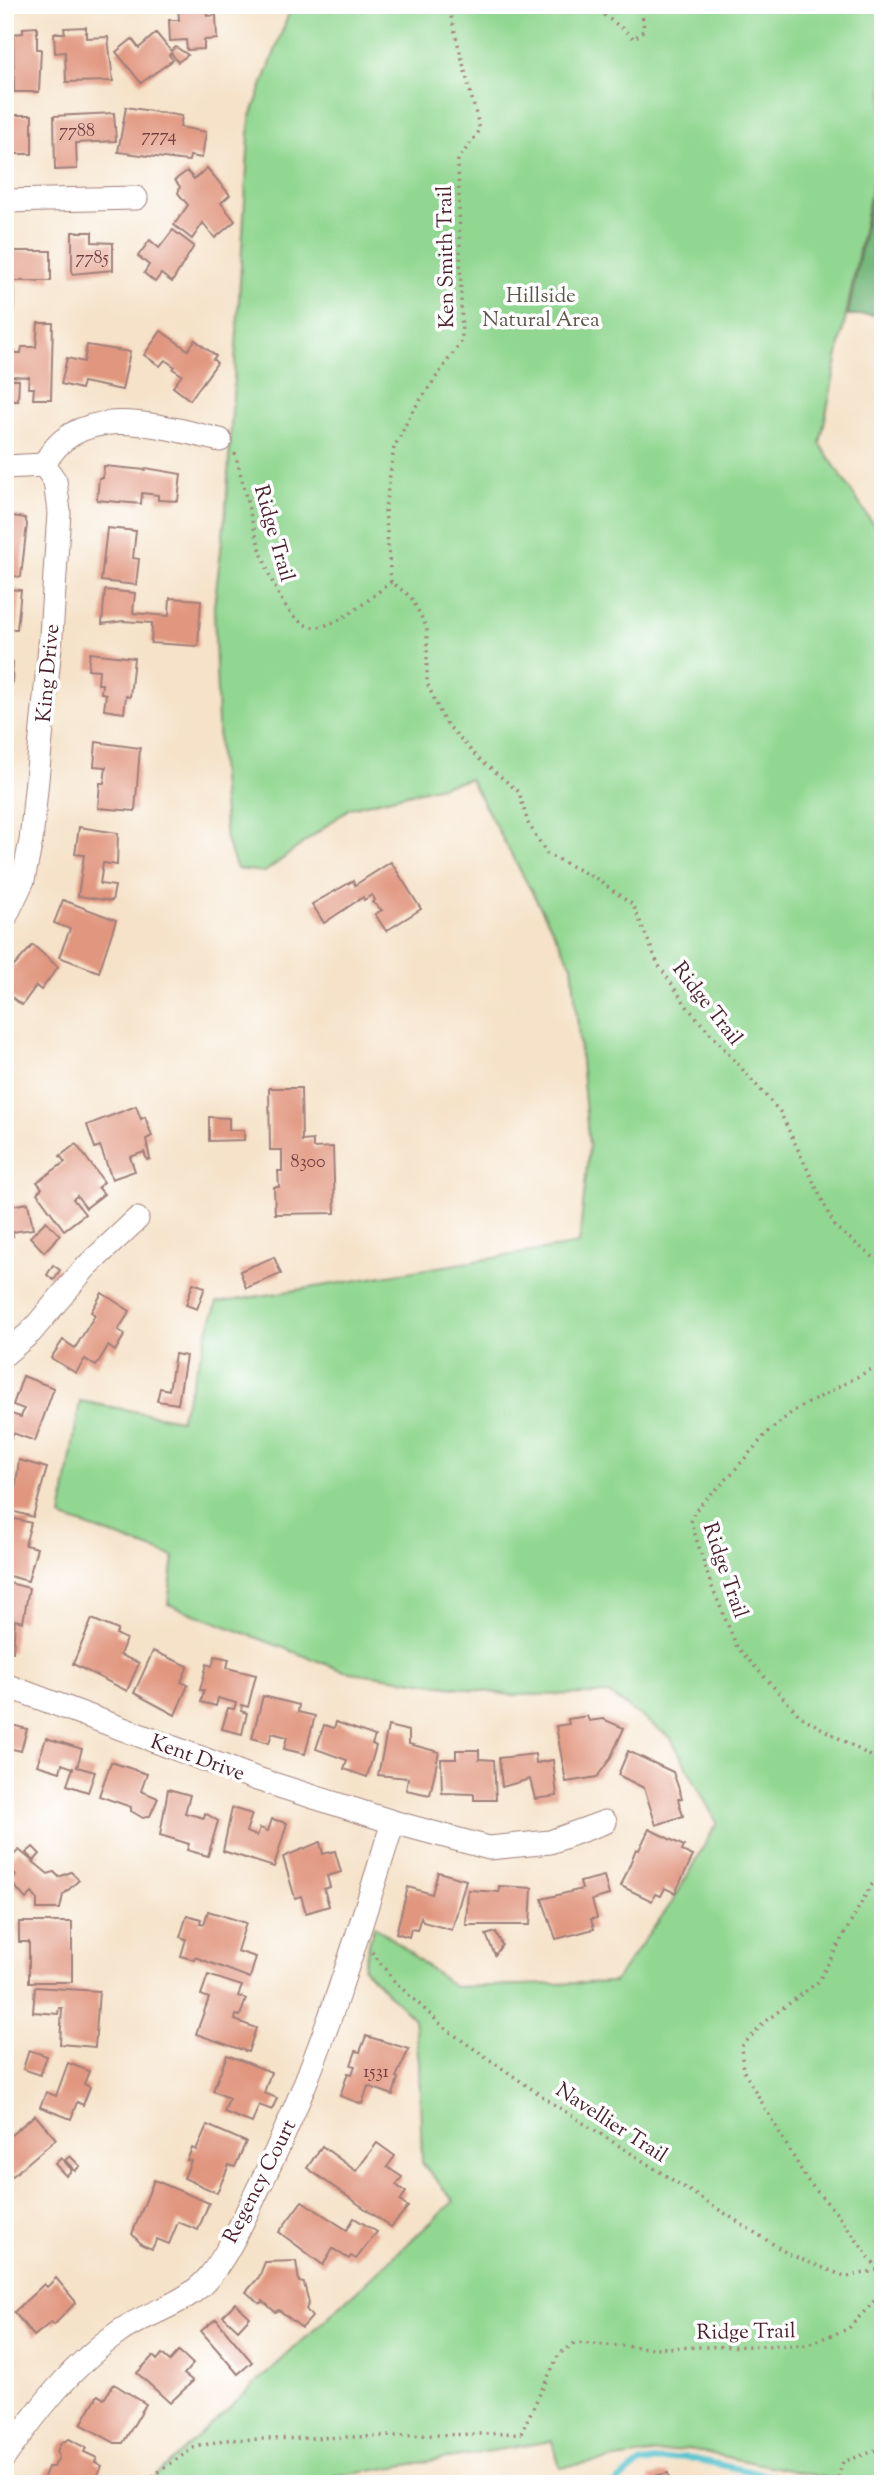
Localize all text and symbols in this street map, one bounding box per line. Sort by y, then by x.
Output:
house number: 7788 [59,119,95,145]
house number: 7774 [142,124,176,150]
street label: Ken Smith Trail [431,185,463,329]
house number: 7785 [75,246,109,272]
park label: Hillside Natural Area [482,282,600,336]
street label: Ridge Trail [245,482,301,586]
street label: King Drive [30,623,68,724]
street label: Ridge Trail [664,956,749,1053]
house number: 8300 [290,1150,326,1176]
street label: Ridge Trail [694,1519,754,1623]
street label: Kent Drive [146,1728,249,1790]
house number: 1531 [363,2060,389,2086]
street label: Navellier Trail [549,2076,673,2171]
street label: Regency Court [217,2115,305,2249]
street label: Ridge Trail [696,2317,796,2349]

